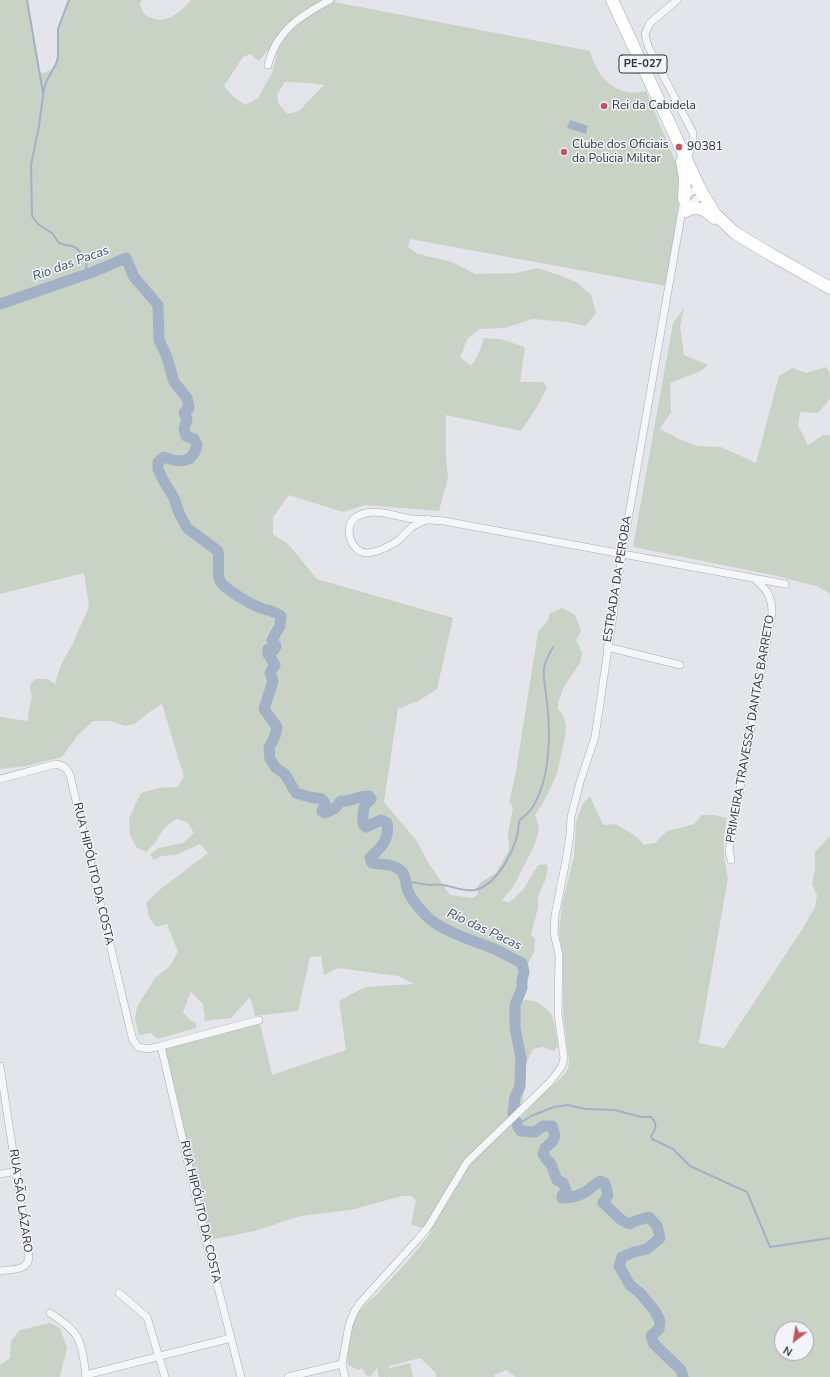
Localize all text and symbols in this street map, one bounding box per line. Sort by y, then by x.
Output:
road number: PE-027 [619,55,667,73]
place label: Rei da Cabidela [612,99,696,113]
marker: Rei da Cabidela [599,101,609,111]
place label: Clube dos Oficiais da Policia Militar [572,138,669,166]
place label: 90381 [687,140,723,154]
marker: 90381 [674,142,684,152]
marker: Clube dos Oficiais da Policia Militar [559,147,569,157]
water label: Rio das Pacas [31,243,111,285]
street label: ESTRADA DA PEROBA [601,515,635,643]
street label: PRIMEIRA TRAVESSA DANTAS BARRETO [724,614,778,844]
street label: RUA HIPÓLITO DA COSTA [70,801,116,947]
water label: Rio das Pacas [444,906,524,954]
street label: RUA HIPÓLITO DA COSTA [177,1139,223,1285]
street label: RUA SÃO LÁZARO [6,1148,34,1254]
north arrow [774,1321,814,1361]
text: N [781,1342,795,1359]

